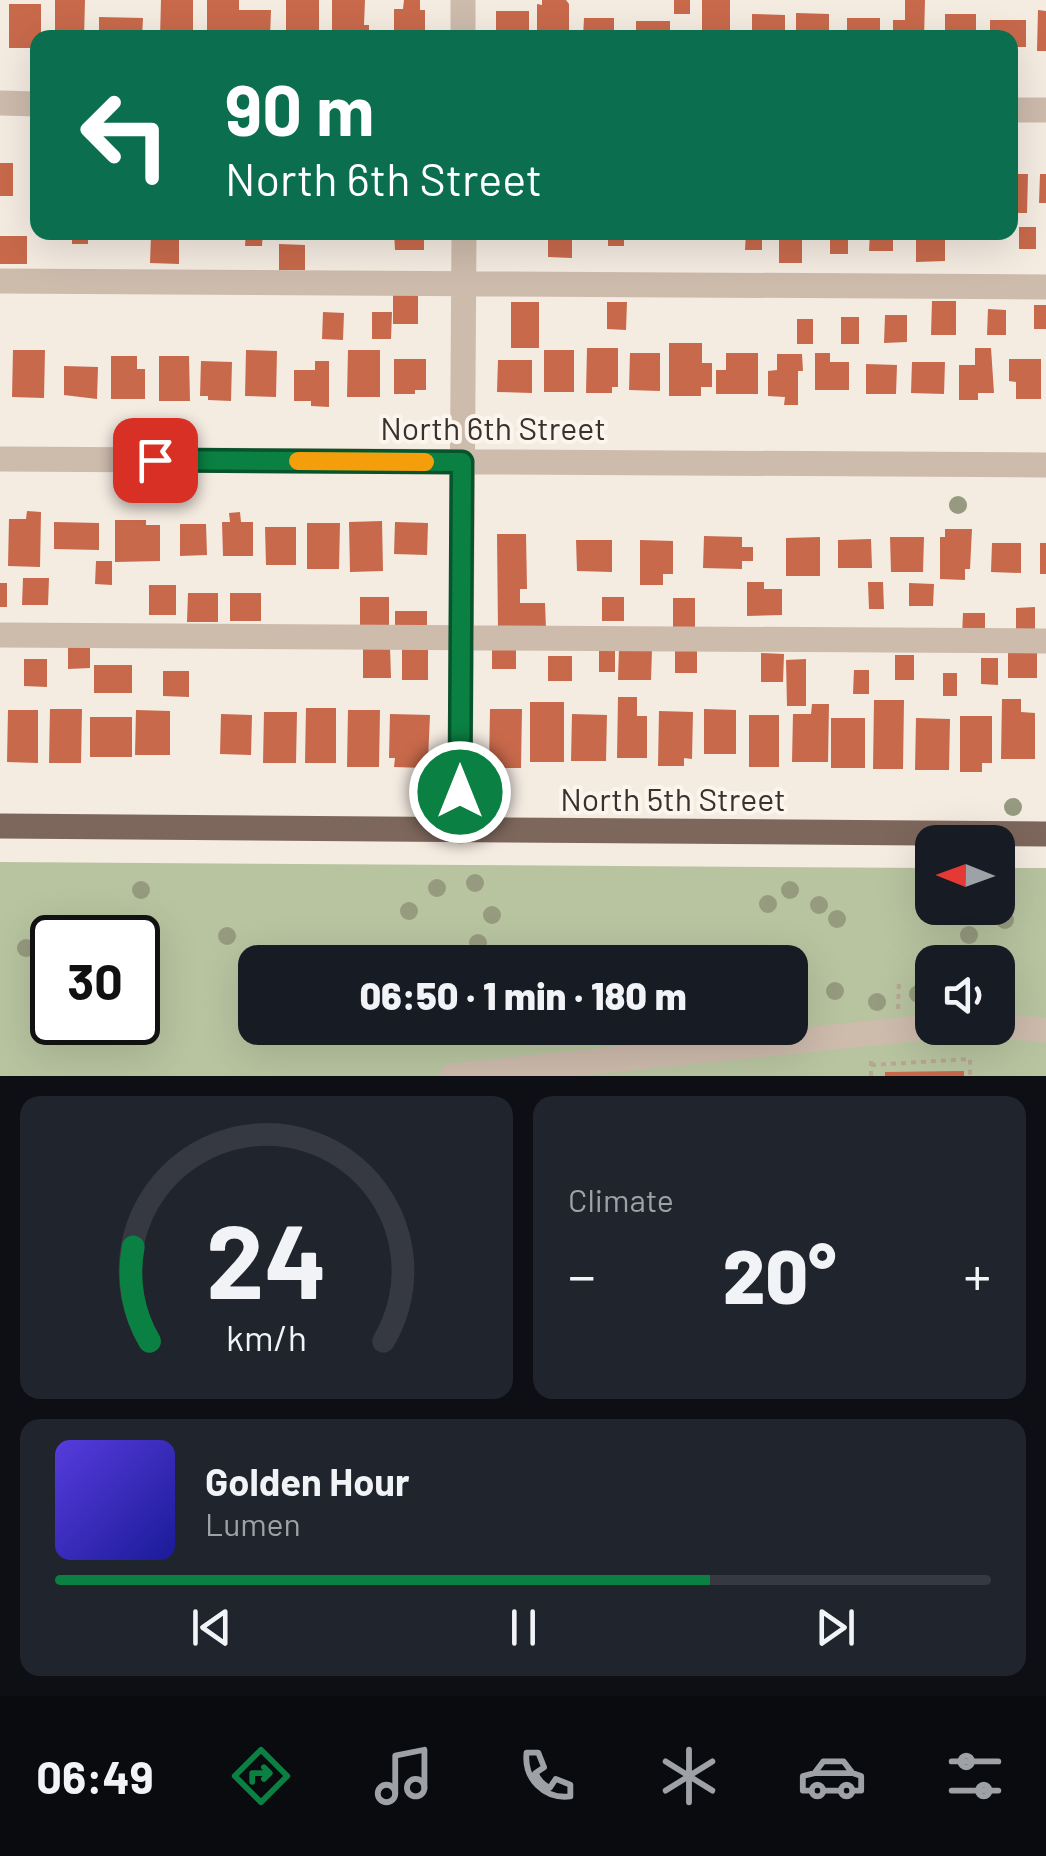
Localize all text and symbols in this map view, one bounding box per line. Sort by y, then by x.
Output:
text: 90 m [225,66,375,150]
icon: left [60,70,190,200]
text: North 6th Street [225,151,542,205]
street label: North 6th Street [380,408,606,446]
pin [113,418,198,503]
icon: arrive [128,433,183,488]
position arrow [408,740,512,844]
street label: North 5th Street [560,779,786,817]
north arrow [915,825,1015,925]
map controls [915,825,1015,1045]
speed limit sign: 30 [30,915,160,1045]
button: sound [915,945,1015,1045]
text: 06:50 · 1 min · 180 m [359,972,687,1018]
text: Climate [568,1180,674,1218]
text: 24 [206,1195,327,1320]
text: 20° [723,1229,836,1319]
text: − [568,1241,596,1307]
text: + [963,1241,991,1307]
text: km/h [226,1315,307,1358]
text: Golden Hour [205,1458,410,1504]
text: Lumen [205,1504,301,1542]
icon: previous [184,1600,239,1655]
icon: pause [496,1600,551,1655]
icon: next [808,1600,863,1655]
icon: directions [226,1741,296,1811]
icon: music [369,1741,439,1811]
icon: phone [512,1741,582,1811]
icon: climate [654,1741,724,1811]
icon: car [797,1741,867,1811]
icon: filters [940,1741,1010,1811]
text: 06:49 [36,1749,154,1803]

